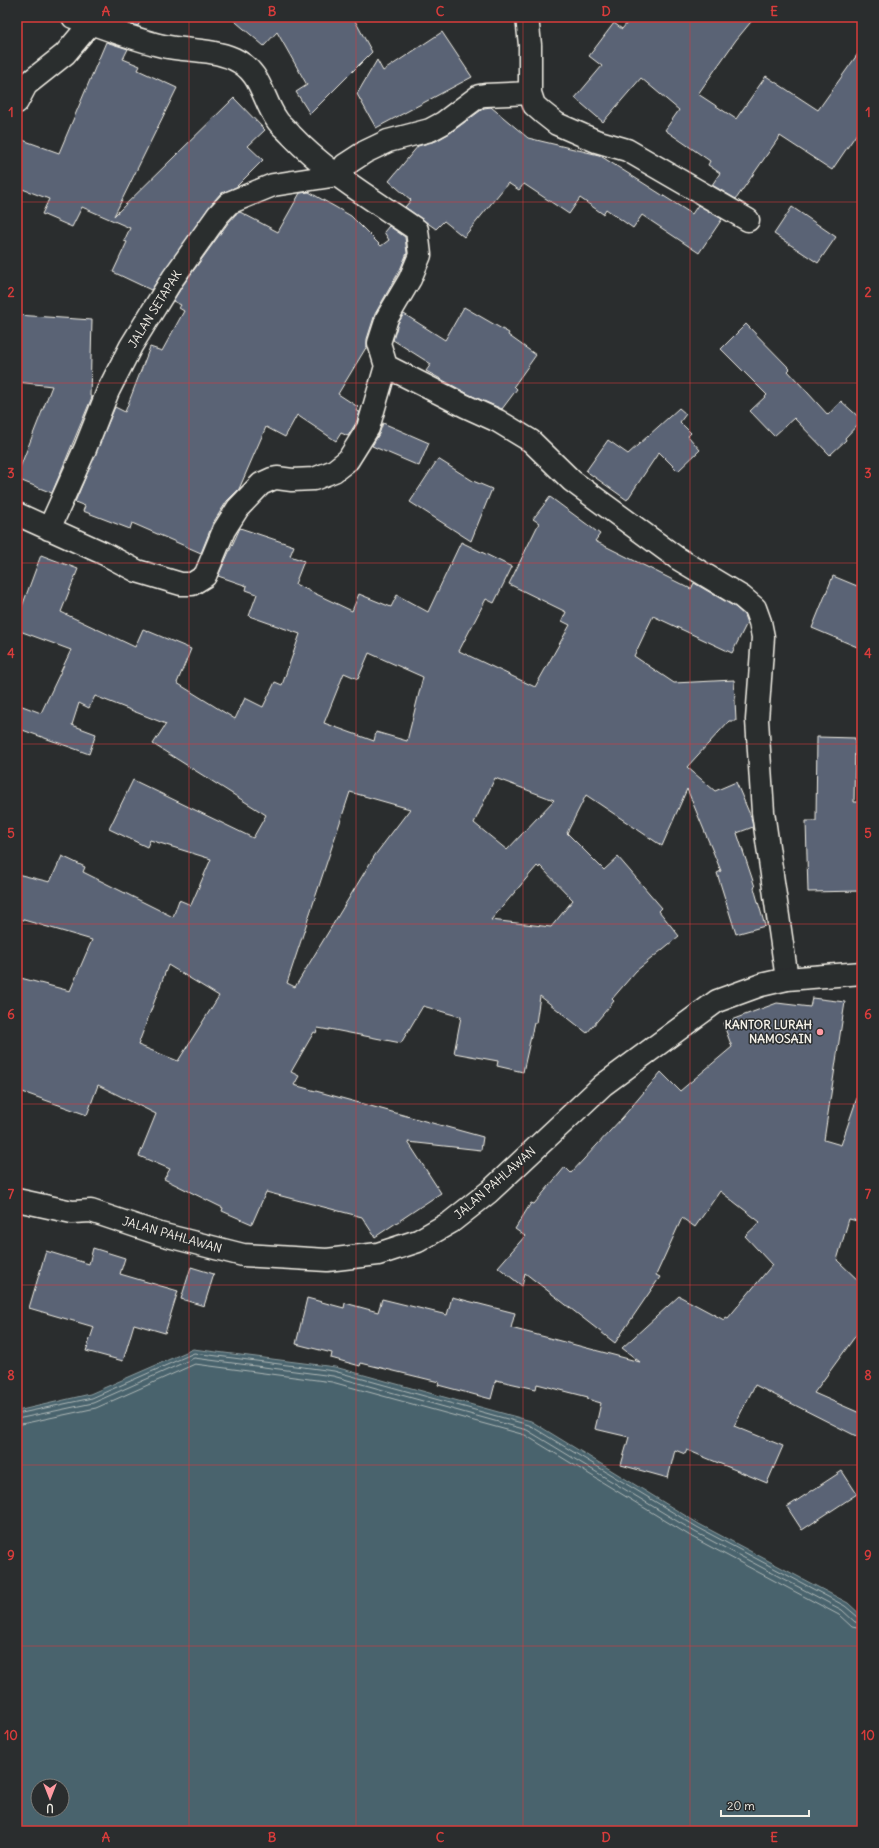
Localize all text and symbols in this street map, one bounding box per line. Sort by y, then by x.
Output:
text: A [102,3,111,20]
text: B [268,3,277,20]
text: C [436,3,445,20]
text: D [601,3,611,20]
text: E [770,3,778,20]
text: 1 [8,104,14,121]
text: 1 [865,104,871,121]
street label: JALAN SETAPAK [125,267,185,350]
text: 2 [7,284,15,301]
text: 2 [864,284,872,301]
text: 3 [7,465,15,482]
text: 3 [864,465,872,482]
text: 4 [7,645,15,662]
text: 4 [864,645,872,662]
text: 5 [7,825,15,842]
text: 5 [864,825,872,842]
text: 6 [7,1006,15,1023]
text: 6 [864,1006,872,1023]
place label: KANTOR LURAH NAMOSAIN [725,1017,812,1046]
marker: KANTOR LURAH NAMOSAIN [815,1027,825,1037]
street label: JALAN PAHLAWAN [451,1143,538,1222]
text: 7 [8,1186,15,1203]
text: 7 [865,1186,872,1203]
street label: JALAN PAHLAWAN [121,1213,224,1256]
text: 8 [7,1367,15,1384]
text: 8 [864,1367,872,1384]
text: 9 [7,1547,15,1564]
text: 9 [864,1547,872,1564]
text: 10 [4,1727,18,1744]
text: 10 [861,1727,875,1744]
north arrow [30,1778,70,1818]
scale bar [721,1792,809,1818]
text: 20 m [727,1798,755,1813]
text: U [46,1801,54,1815]
text: A [102,1829,111,1846]
text: B [268,1829,277,1846]
text: C [436,1829,445,1846]
text: D [601,1829,611,1846]
text: E [770,1829,778,1846]

